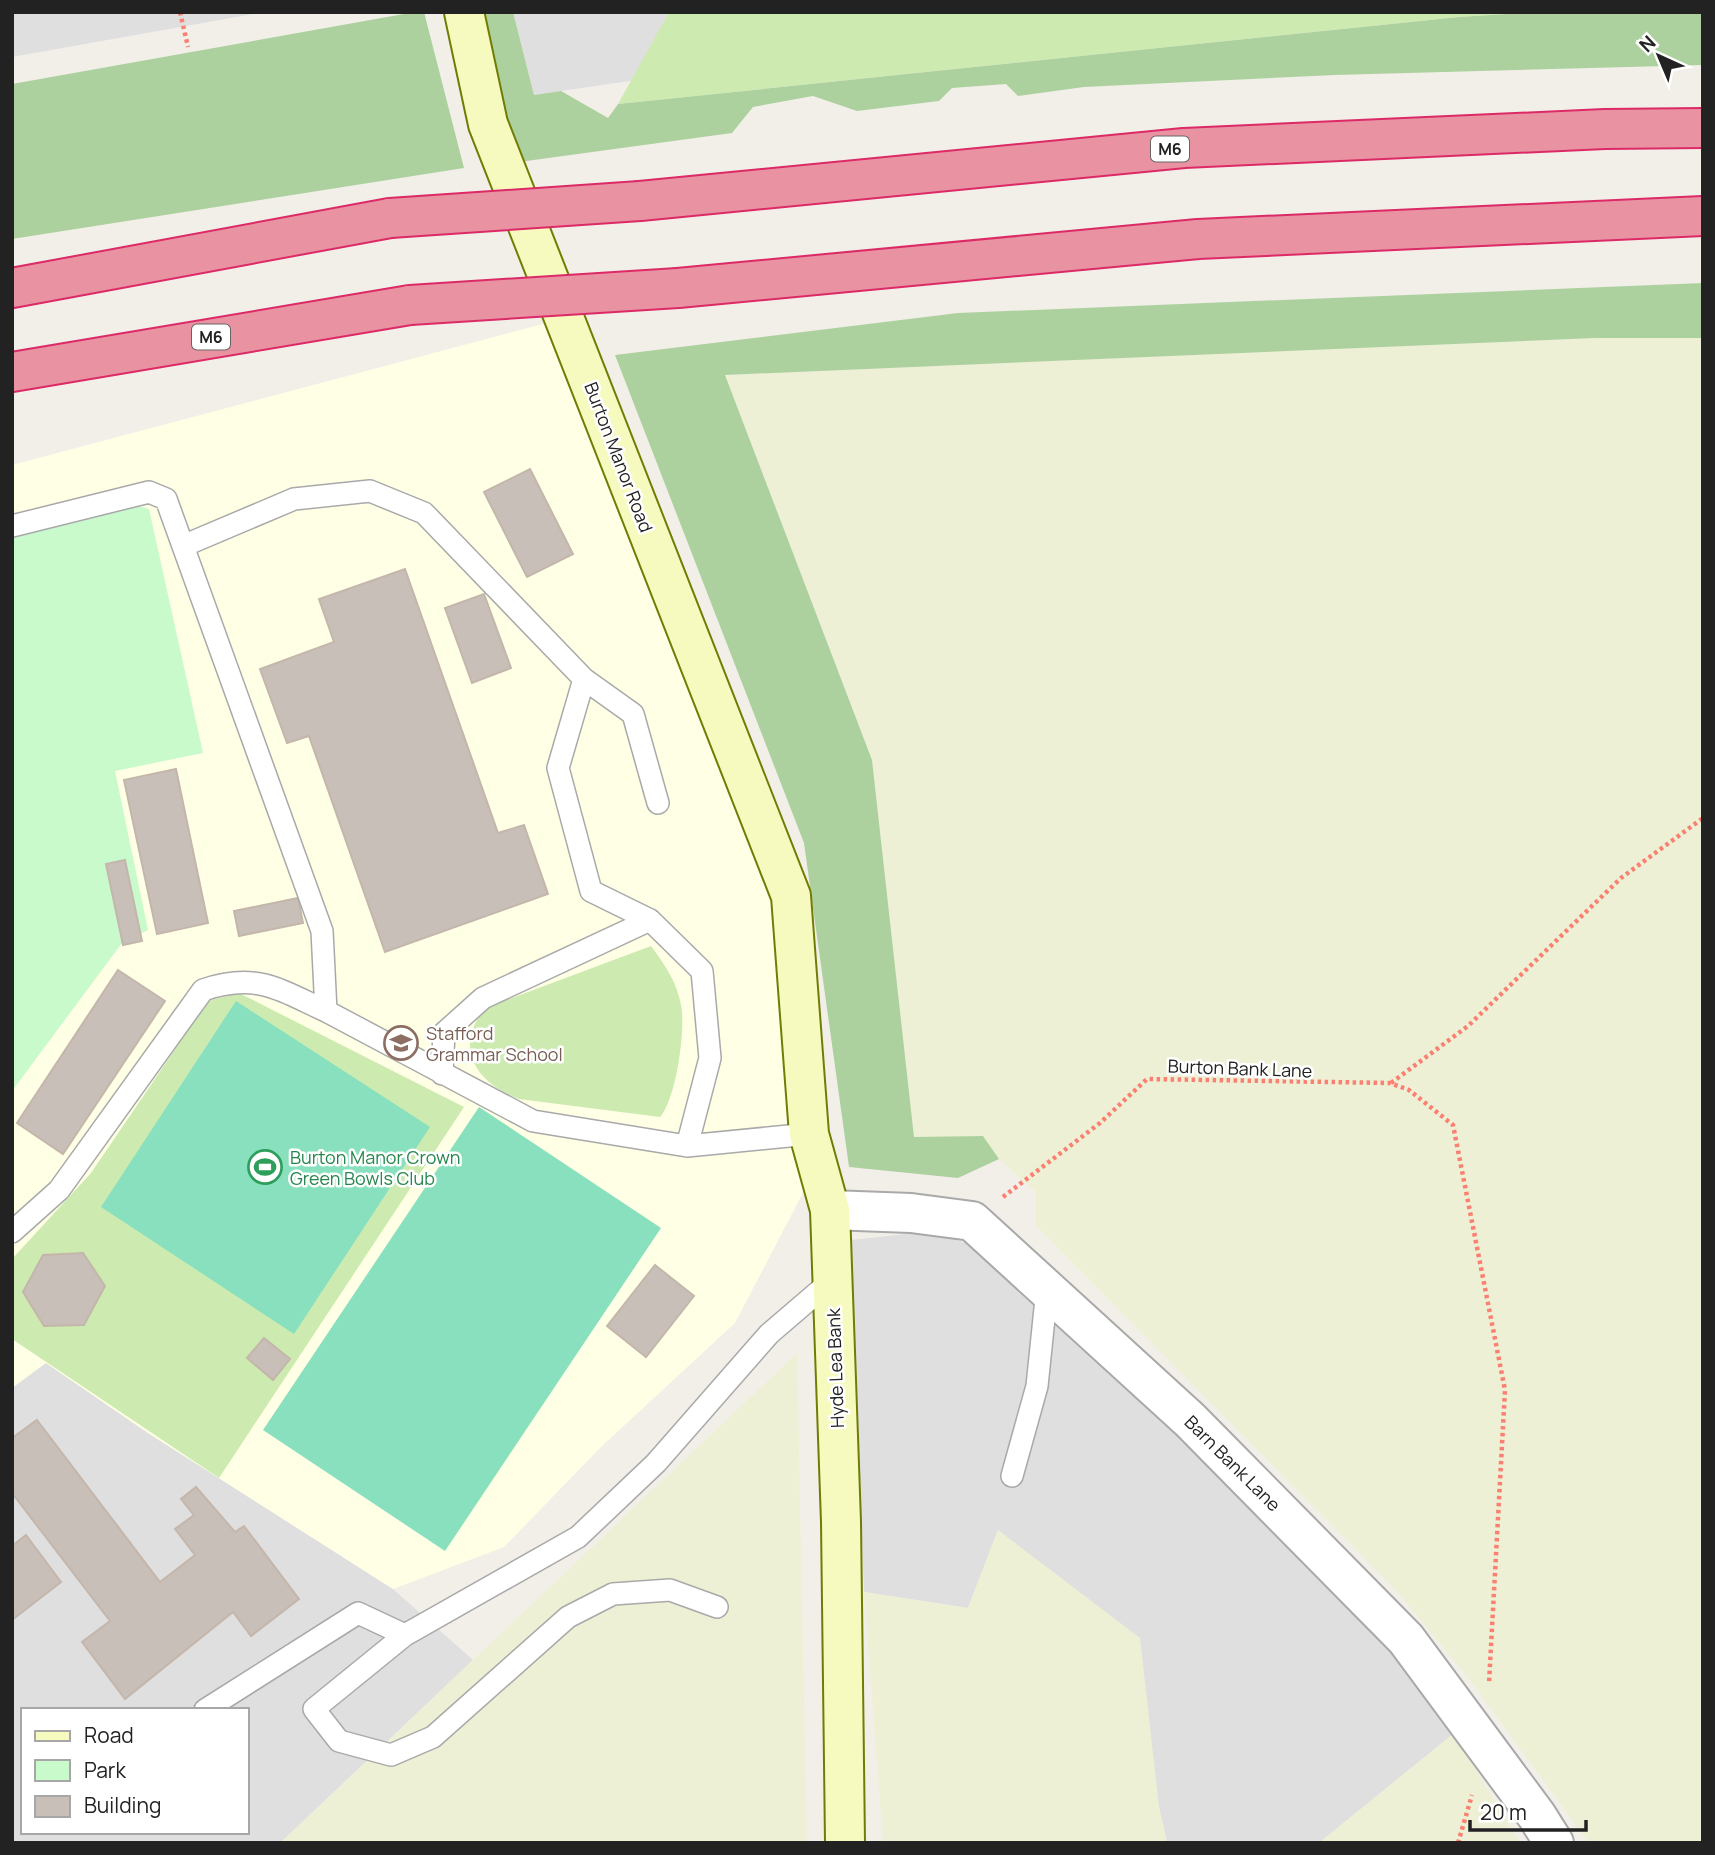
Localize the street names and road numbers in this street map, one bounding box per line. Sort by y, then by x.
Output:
road number: M6 [1151,136,1189,162]
road number: M6 [192,324,230,350]
street label: Burton Manor Road [579,378,659,536]
street label: Burton Bank Lane [1167,1053,1313,1083]
street label: Hyde Lea Bank [821,1307,849,1428]
street label: Barn Bank Lane [1180,1410,1286,1516]

